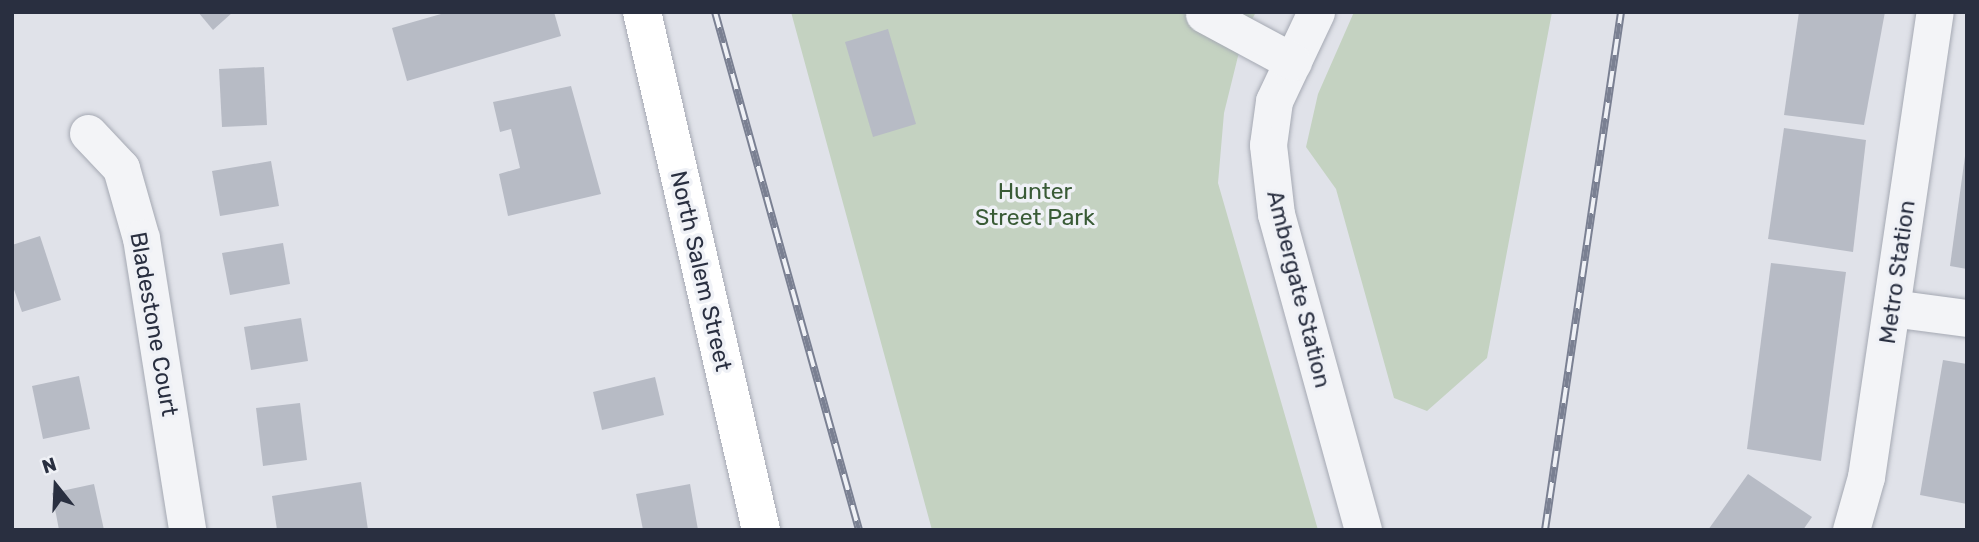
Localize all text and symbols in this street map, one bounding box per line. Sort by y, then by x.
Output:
street label: North Salem Street [665,168,737,374]
park label: Hunter Street Park [975,177,1095,231]
street label: Ambergate Station [1261,188,1337,390]
street label: Metro Station [1873,198,1921,346]
street label: Bladestone Court [124,230,184,418]
north arrow [21,451,91,521]
text: N [39,453,59,479]

